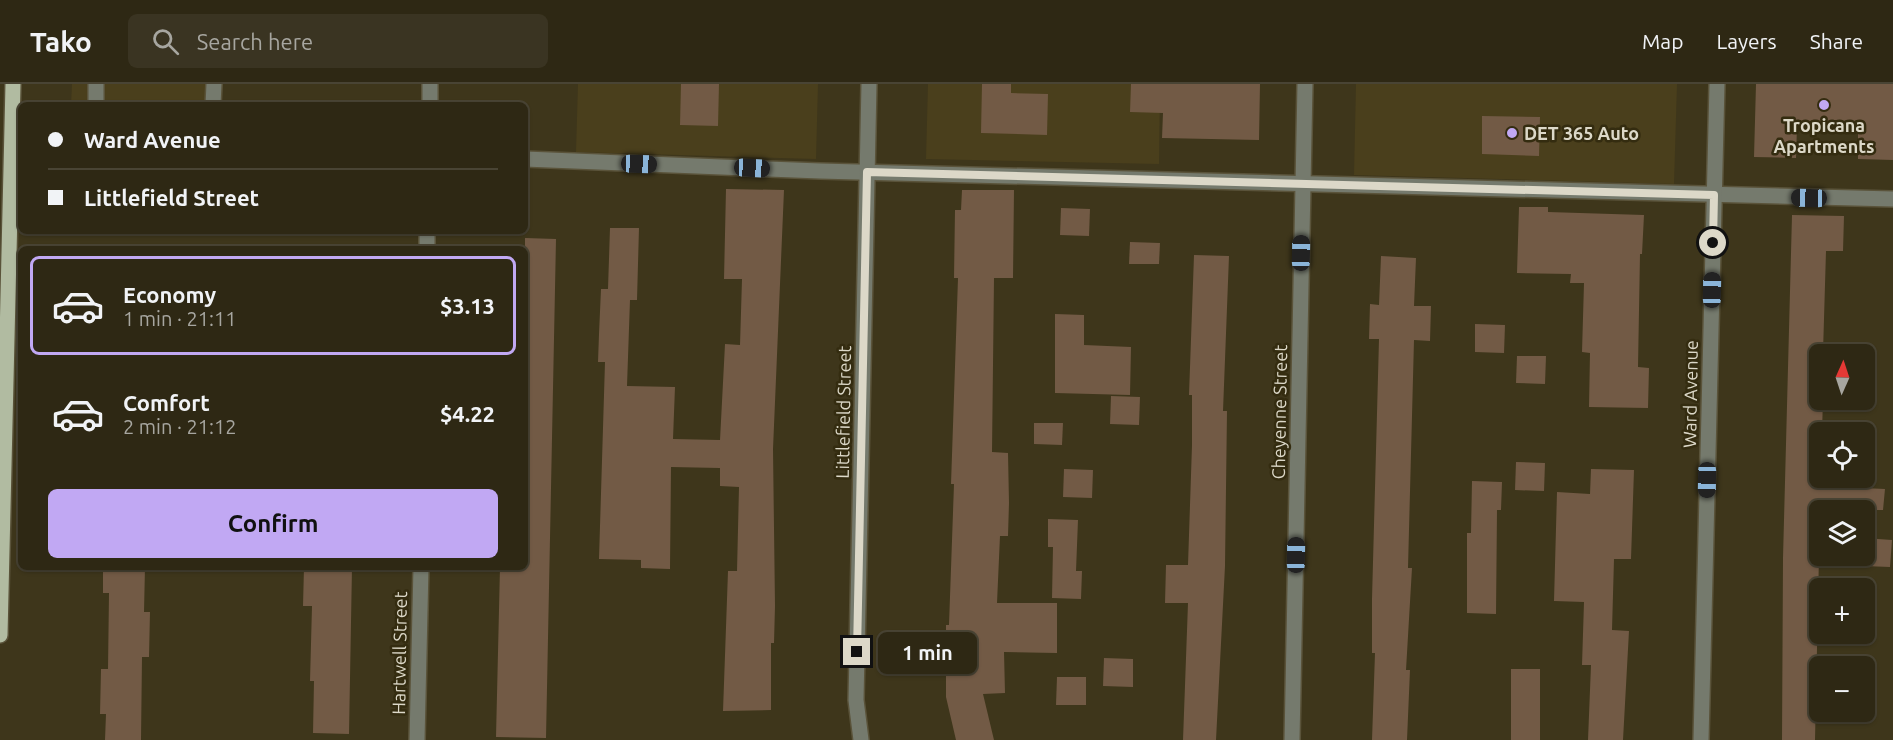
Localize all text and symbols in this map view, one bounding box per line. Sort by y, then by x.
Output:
search box [128,14,548,68]
icon: search [149,25,182,58]
text: Tako [30,26,92,57]
text: Search here [197,29,313,54]
text: Map [1642,29,1683,53]
text: Layers [1716,29,1777,53]
text: Share [1810,29,1863,53]
marker: Tropicana Apartments [1817,98,1831,112]
place label: Tropicana Apartments [1773,115,1875,156]
place label: DET 365 Auto [1524,123,1639,143]
marker: DET 365 Auto [1505,126,1519,140]
text: Ward Avenue [84,127,221,152]
car [621,154,657,174]
car [734,158,770,178]
text: Littlefield Street [84,185,259,210]
car [1791,189,1827,207]
route start [1699,229,1726,256]
car [1292,235,1310,271]
car [1703,272,1721,308]
icon: car [51,279,105,333]
text: Economy [123,282,216,307]
text: $3.13 [440,293,495,318]
text: 1 min · 21:11 [123,307,237,330]
street label: Ward Avenue [1679,340,1701,448]
street label: Cheyenne Street [1268,344,1290,480]
north arrow [1809,344,1875,410]
map controls [1809,344,1875,722]
street label: Littlefield Street [832,345,854,479]
icon: car [51,387,105,441]
text: Comfort [123,390,210,415]
text: $4.22 [440,401,495,426]
text: 2 min · 21:12 [123,415,237,438]
button: locate [1809,422,1875,488]
car [1698,462,1716,498]
button: Confirm [48,489,498,558]
button: layers [1809,500,1875,566]
car [1287,537,1305,573]
button: + [1809,578,1875,644]
street label: Hartwell Street [388,591,410,715]
callout: 1 min [878,631,977,673]
route end [843,638,870,665]
text: 1 min [902,641,953,664]
button: − [1809,656,1875,722]

